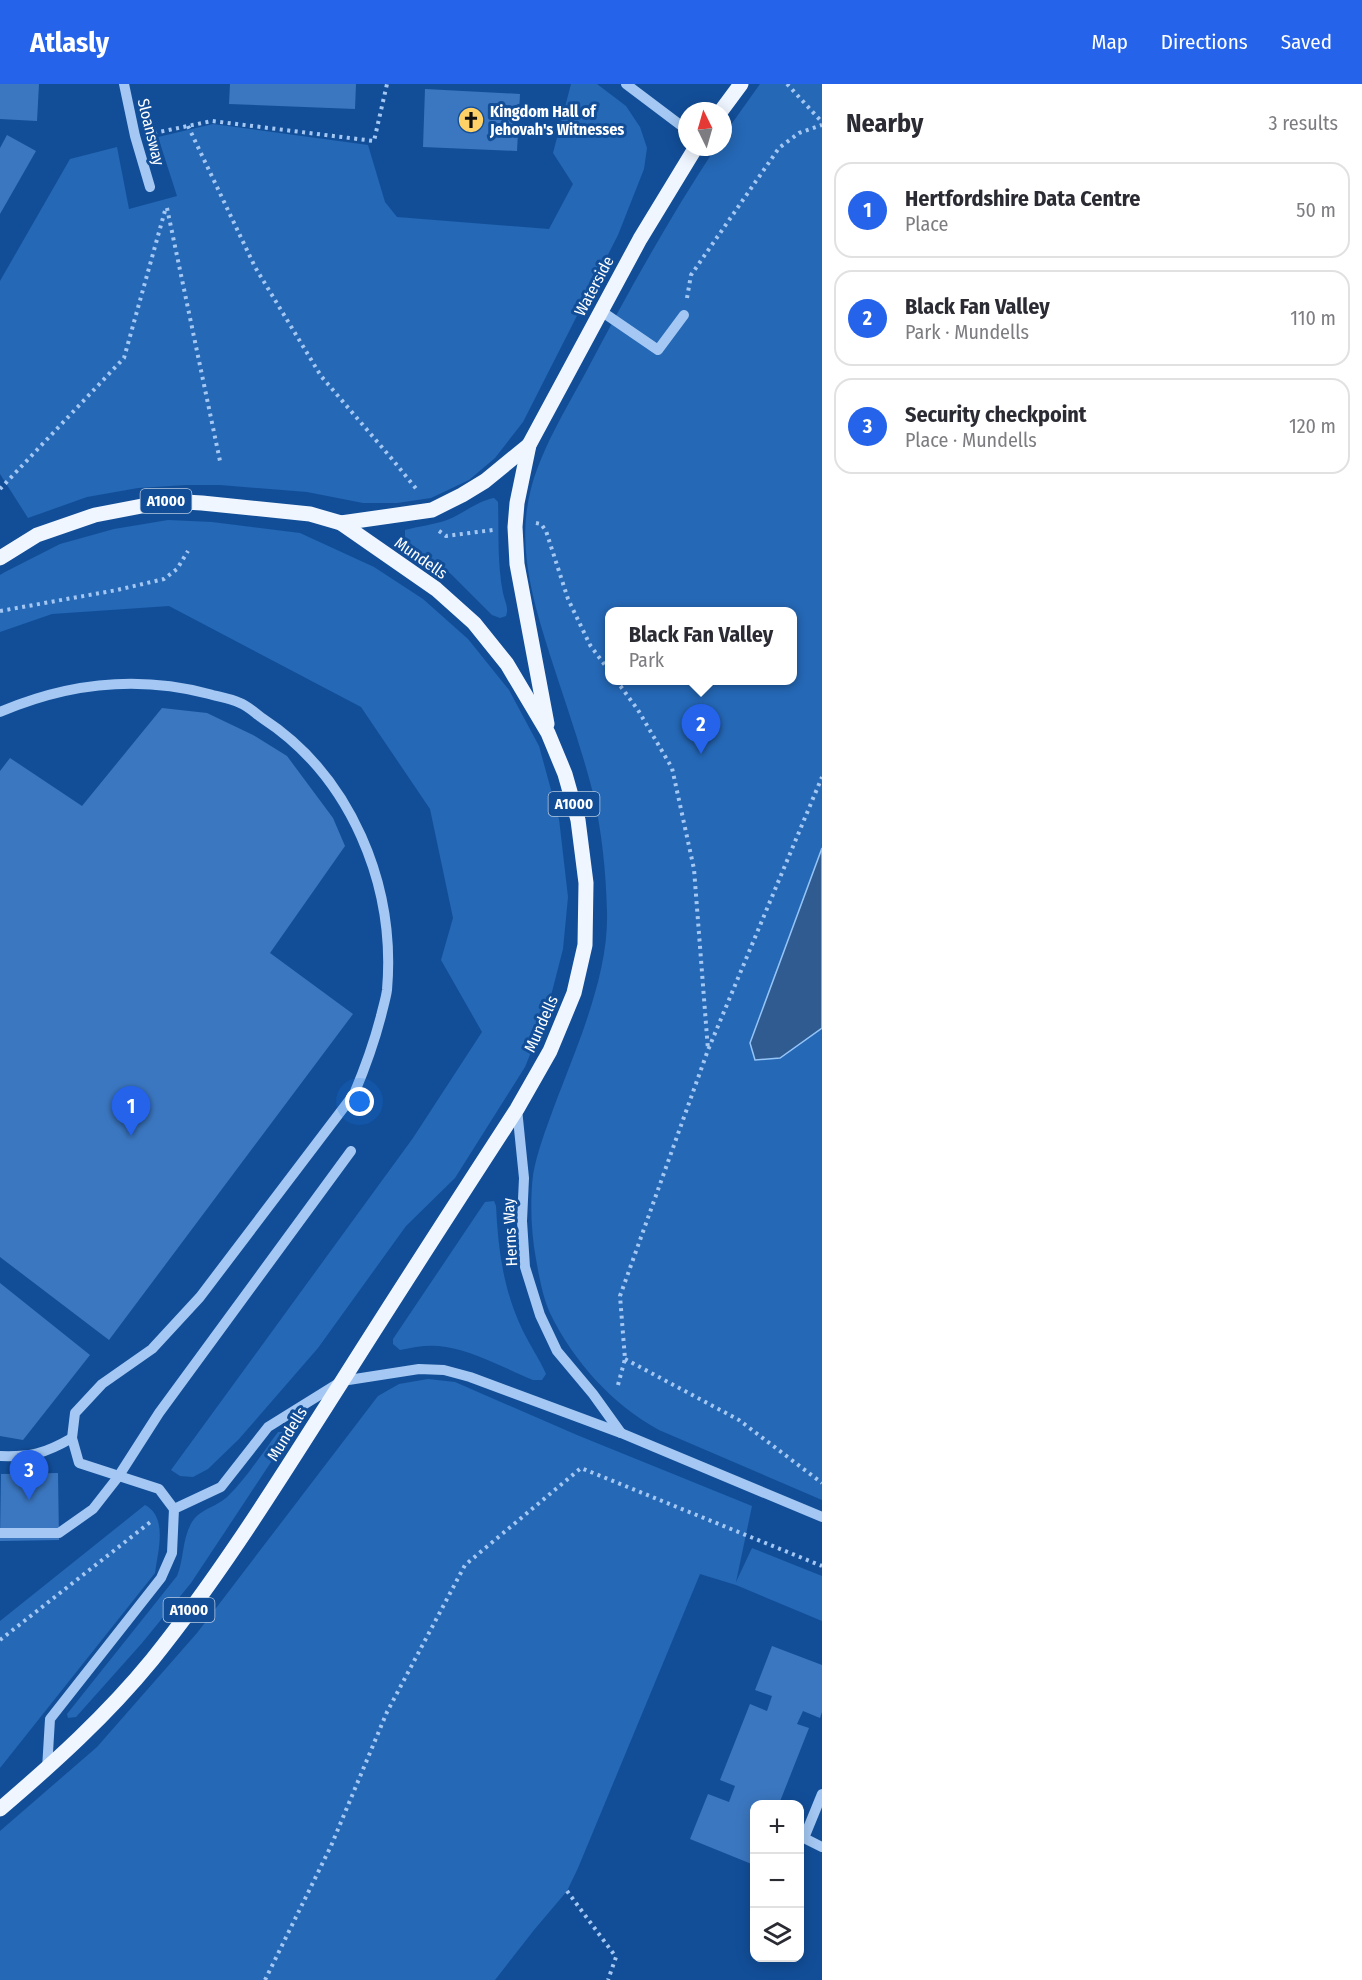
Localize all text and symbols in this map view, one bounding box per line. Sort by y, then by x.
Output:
text: Atlasly [30,26,109,59]
text: Map [1091,29,1128,55]
text: Directions [1161,29,1248,55]
text: Saved [1281,29,1332,55]
street label: Sloansway [134,97,169,168]
place label: Kingdom Hall of Jehovah's Witnesses [489,102,624,139]
north arrow [678,102,732,156]
church icon: Kingdom Hall of Jehovah's Witnesses [456,105,486,135]
text: Nearby [846,108,923,139]
text: 3 results [1269,111,1338,135]
text: Hertfordshire Data Centre [905,185,1140,212]
text: 1 [863,198,872,222]
text: 50 m [1296,198,1336,222]
text: Place [905,212,948,236]
street label: Waterside [570,253,618,319]
text: Black Fan Valley [905,293,1050,320]
text: 2 [863,306,872,330]
text: 110 m [1290,306,1336,330]
text: Park · Mundells [905,320,1029,344]
text: Security checkpoint [905,401,1087,428]
text: 3 [863,414,872,438]
text: 120 m [1289,414,1336,438]
text: Place · Mundells [905,428,1037,452]
road number: A1000 [140,489,192,513]
street label: Mundells [391,533,451,583]
popup [605,607,797,685]
text: Black Fan Valley [629,621,773,648]
text: Park [629,648,664,672]
pin: 2 [682,704,720,754]
road number: A1000 [548,792,600,816]
street label: Mundells [520,993,562,1055]
pin: 1 [112,1086,150,1136]
your location [345,1087,374,1116]
street label: Herns Way [499,1196,521,1267]
street label: Mundells [263,1403,311,1464]
pin: 3 [9,1450,48,1500]
road number: A1000 [164,1598,214,1622]
map controls [750,1800,804,1962]
button: + [750,1800,804,1854]
button: − [750,1854,804,1908]
button: layers [750,1908,804,1962]

